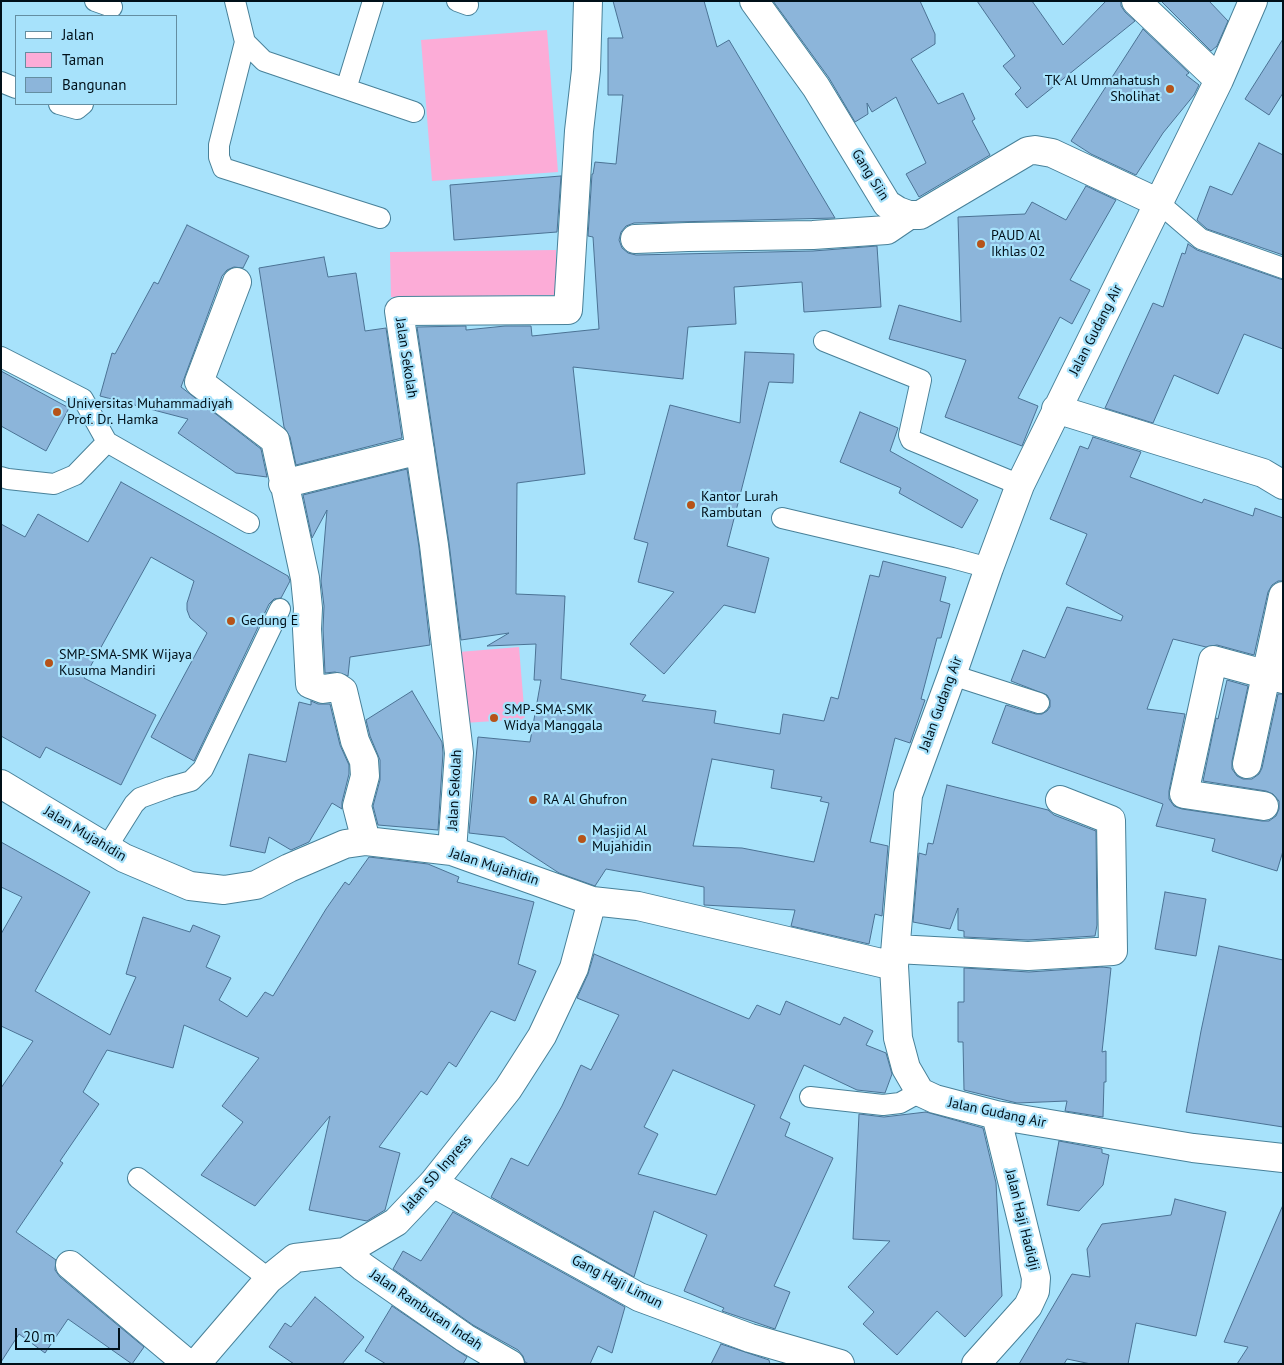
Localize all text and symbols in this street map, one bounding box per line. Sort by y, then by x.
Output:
legend [15,15,178,105]
text: Jalan [62,25,94,44]
text: Taman [62,50,104,69]
place label: TK Al Ummahatush Sholihat [1045,73,1160,105]
text: Bangunan [62,75,126,94]
marker: TK Al Ummahatush Sholihat [1164,83,1176,95]
street label: Gang Siin [848,146,892,204]
place label: PAUD Al Ikhlas 02 [991,228,1045,260]
marker: PAUD Al Ikhlas 02 [975,238,987,250]
street label: Jalan Gudang Air [1066,282,1126,378]
street label: Jalan Sekolah [391,317,421,399]
place label: Universitas Muhammadiyah Prof. Dr. Hamka [67,396,232,428]
marker: Universitas Muhammadiyah Prof. Dr. Hamka [51,406,63,418]
place label: Kantor Lurah Rambutan [701,489,778,522]
marker: Kantor Lurah Rambutan [685,499,697,511]
place label: Gedung E [241,613,298,629]
marker: Gedung E [225,615,237,627]
place label: SMP-SMA-SMK Wijaya Kusuma Mandiri [59,647,192,680]
street label: Jalan Gudang Air [916,654,966,754]
marker: SMP-SMA-SMK Wijaya Kusuma Mandiri [43,657,55,669]
place label: SMP-SMA-SMK Widya Manggala [504,702,603,734]
marker: SMP-SMA-SMK Widya Manggala [488,712,500,724]
street label: Jalan Sekolah [444,749,466,831]
place label: RA Al Ghufron [543,792,627,808]
marker: RA Al Ghufron [527,794,539,806]
street label: Jalan Mujahidin [41,803,129,865]
place label: Masjid Al Mujahidin [592,823,652,856]
marker: Masjid Al Mujahidin [576,833,588,845]
street label: Jalan Mujahidin [447,845,541,889]
street label: Jalan Gudang Air [947,1094,1047,1132]
street label: Jalan SD Inpress [399,1132,475,1216]
street label: Jalan Haji Hadidji [1001,1168,1043,1272]
street label: Gang Haji Limun [569,1252,665,1312]
street label: Jalan Rambutan Indah [367,1266,485,1354]
scale bar [18,1318,122,1350]
text: 20 m [23,1327,56,1346]

